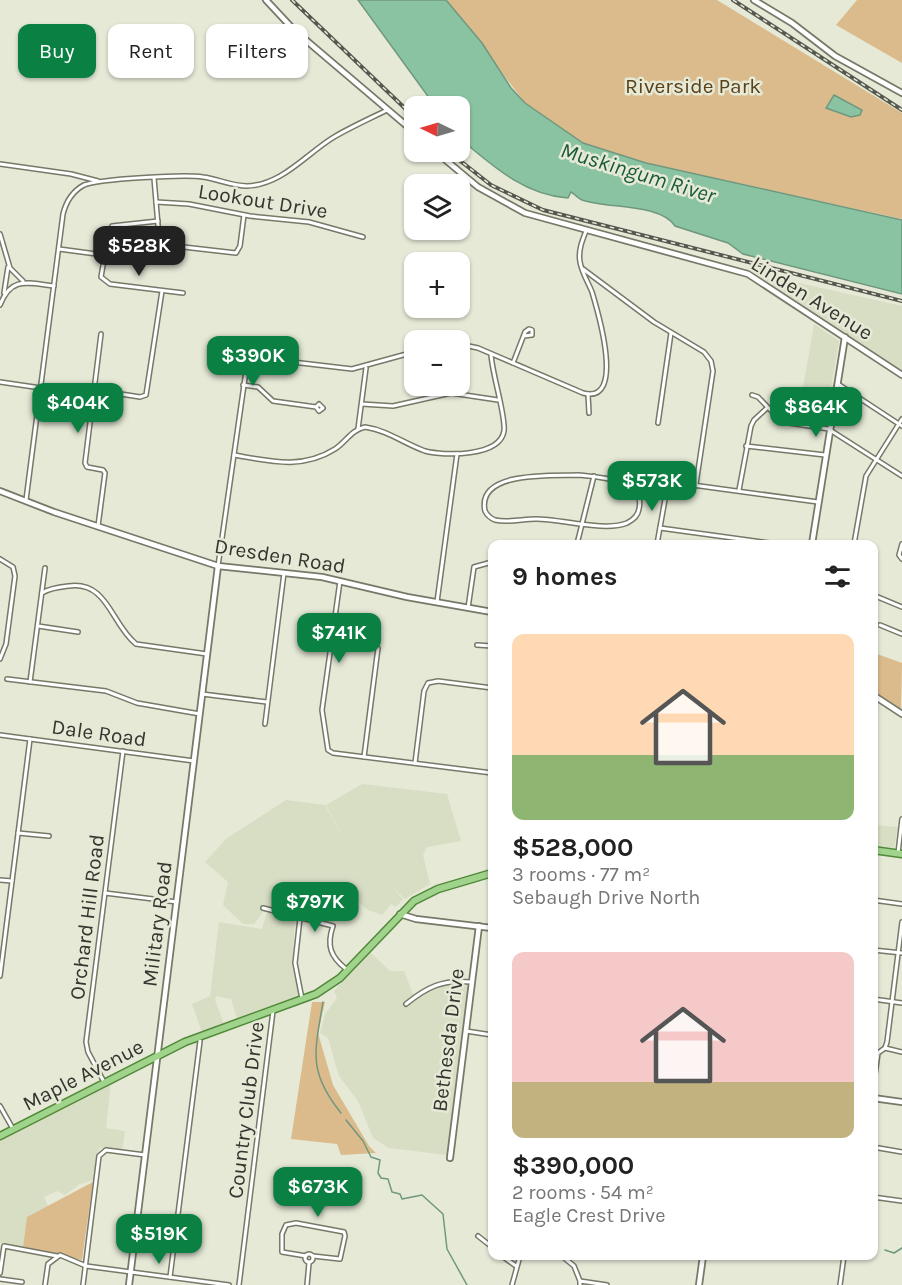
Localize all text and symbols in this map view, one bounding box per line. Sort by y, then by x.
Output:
chip: Buy [18,24,96,78]
chip: Rent [108,24,194,78]
chip: Filters [206,24,308,78]
park label: Riverside Park [625,74,761,98]
north arrow [404,96,470,162]
map controls [404,96,470,396]
water label: Muskingum River [558,137,720,209]
button: layers [404,174,470,240]
street label: Lookout Drive [197,179,329,223]
pin: $528K [97,226,181,277]
text: $528K [107,234,171,257]
street label: Linden Avenue [747,251,877,345]
button: + [404,252,470,318]
button: − [404,330,470,396]
pin: $390K [211,336,295,387]
text: $390K [221,344,285,367]
pin: $404K [36,383,120,434]
pin: $864K [774,387,858,438]
text: $404K [46,391,110,414]
text: $864K [784,395,848,418]
pin: $573K [610,461,694,512]
text: $573K [622,469,682,492]
street label: Dresden Road [213,534,347,578]
icon: filters [821,560,854,593]
text: 9 homes [512,561,618,592]
pin: $741K [297,613,381,664]
text: $741K [311,621,367,644]
icon: home [629,673,737,781]
street label: Dale Road [50,714,148,752]
text: $528,000 [512,832,634,863]
street label: Orchard Hill Road [65,833,109,1001]
street label: Military Road [137,860,177,988]
text: 3 rooms · 77 m² [512,863,650,886]
pin: $797K [273,882,357,933]
text: Sebaugh Drive North [512,886,700,909]
text: $797K [286,890,344,913]
street label: Bethesda Drive [427,967,469,1113]
icon: home [629,991,737,1099]
street label: Country Club Drive [223,1020,269,1200]
street label: Maple Avenue [19,1034,147,1116]
text: $390,000 [512,1150,634,1181]
pin: $673K [276,1167,360,1218]
text: $673K [287,1175,349,1198]
text: 2 rooms · 54 m² [512,1181,654,1204]
text: Eagle Crest Drive [512,1204,665,1227]
pin: $519K [117,1214,201,1265]
text: $519K [130,1222,188,1245]

